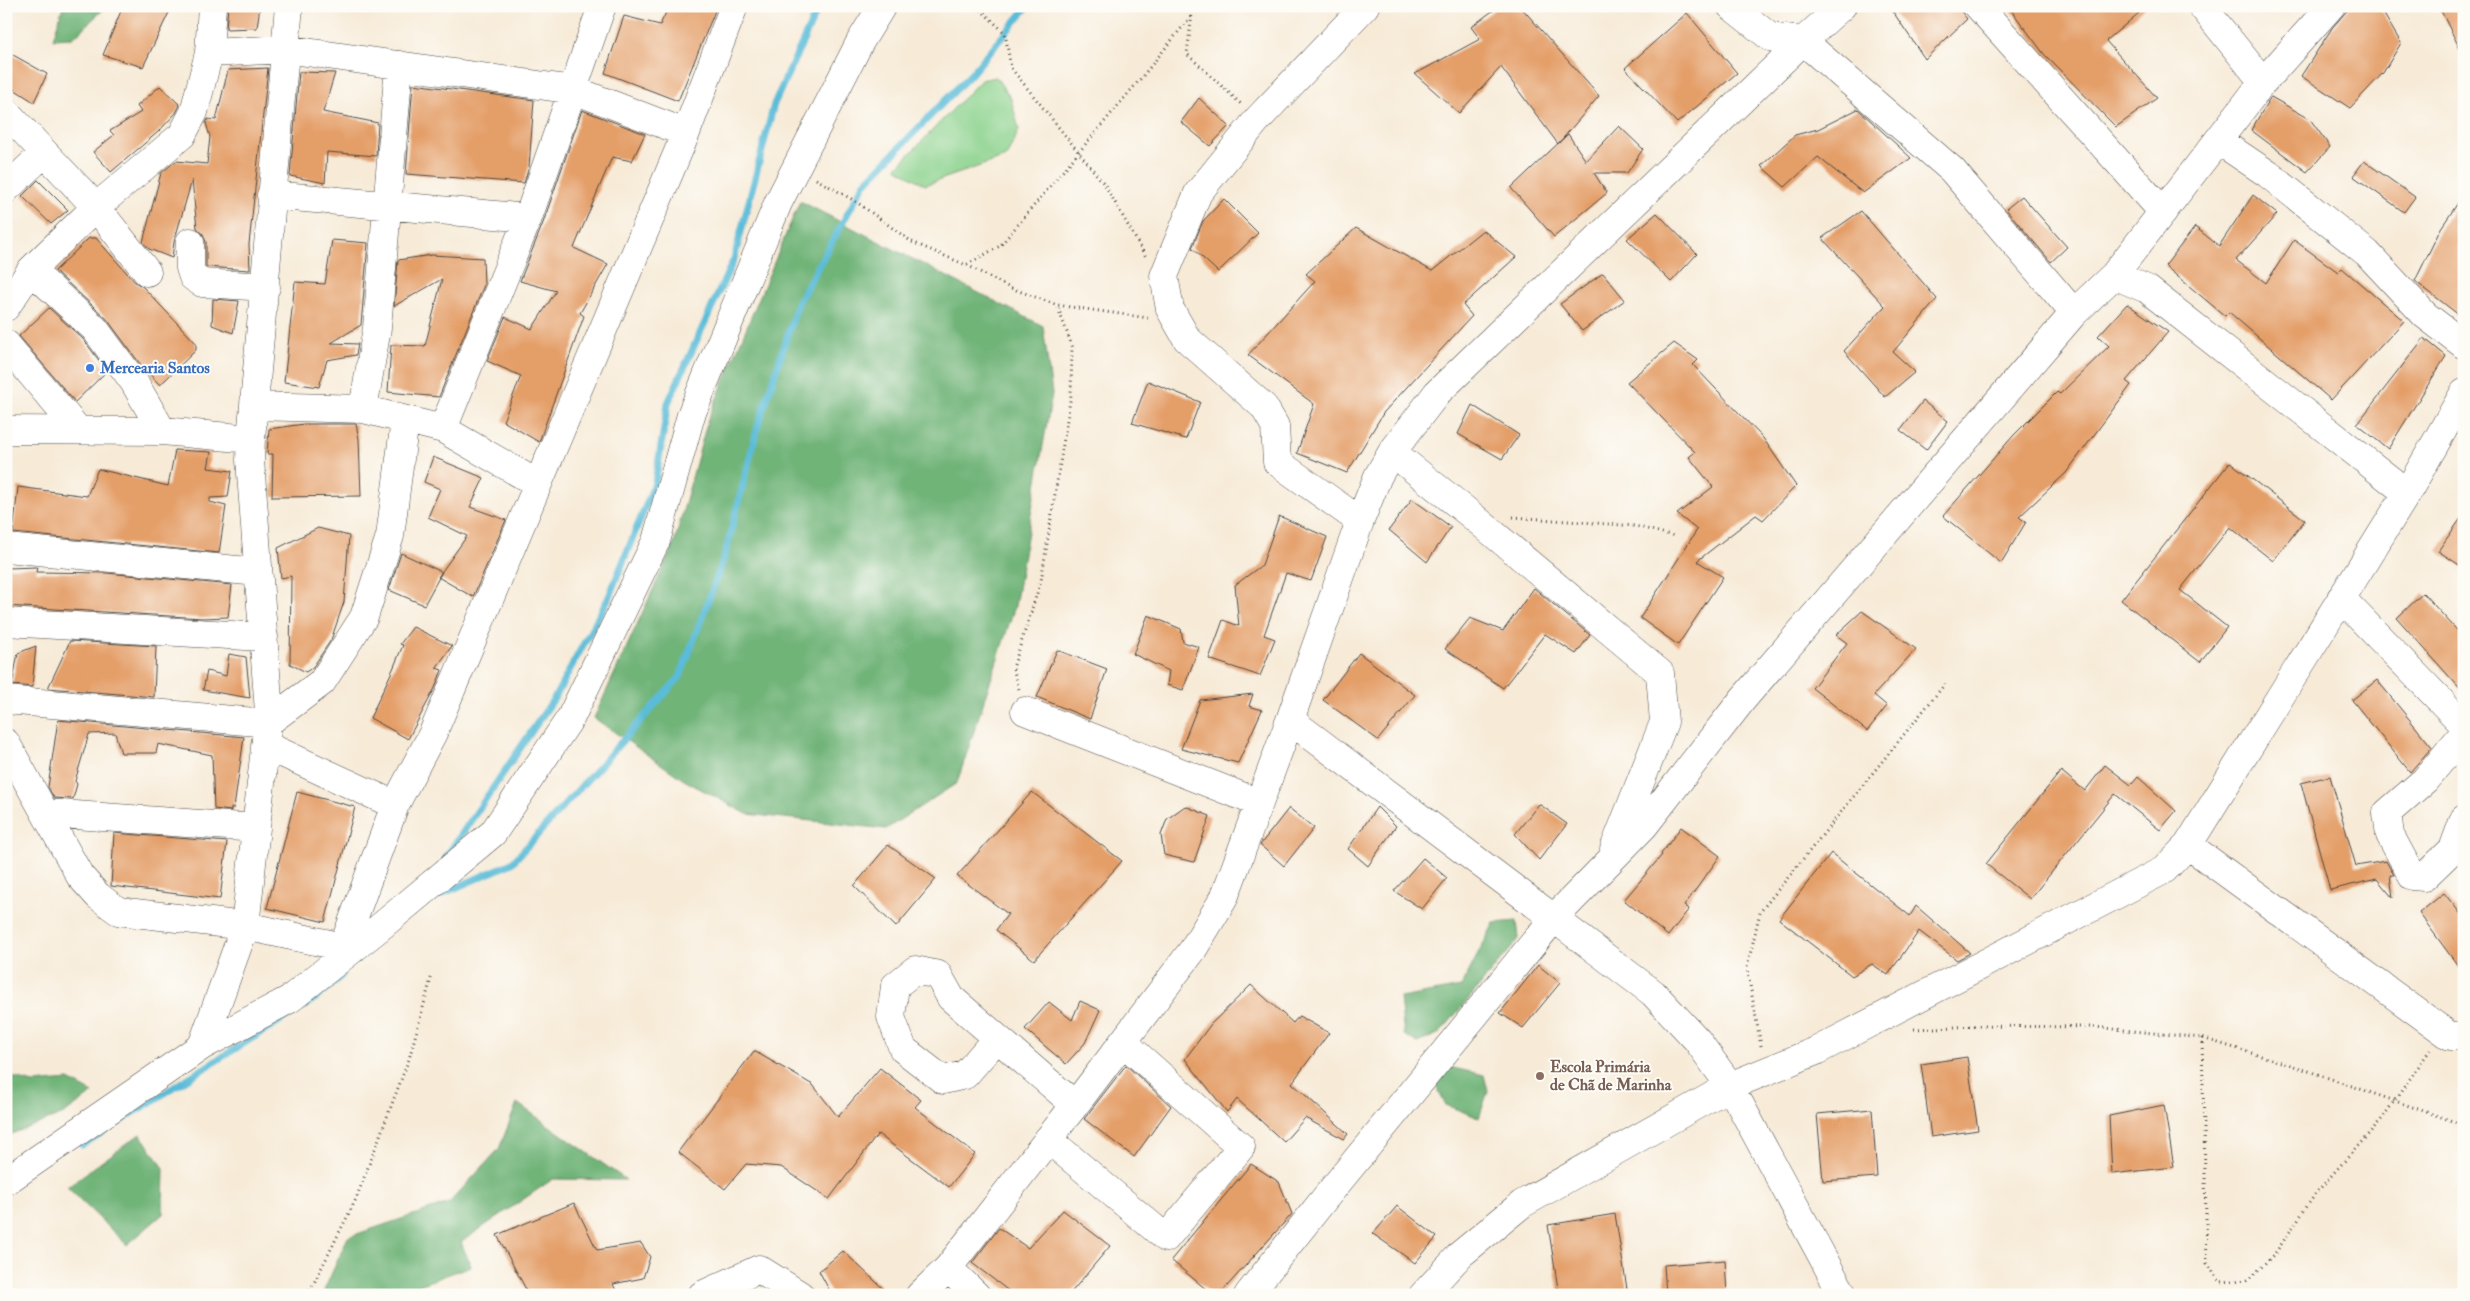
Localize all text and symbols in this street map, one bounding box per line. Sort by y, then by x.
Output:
place label: Mercearia Santos [99,358,210,378]
marker: Mercearia Santos [84,362,96,374]
place label: Escola Primária de Chã de Marinha [1550,1057,1672,1095]
marker: Escola Primária de Chã de Marinha [1534,1070,1546,1082]

